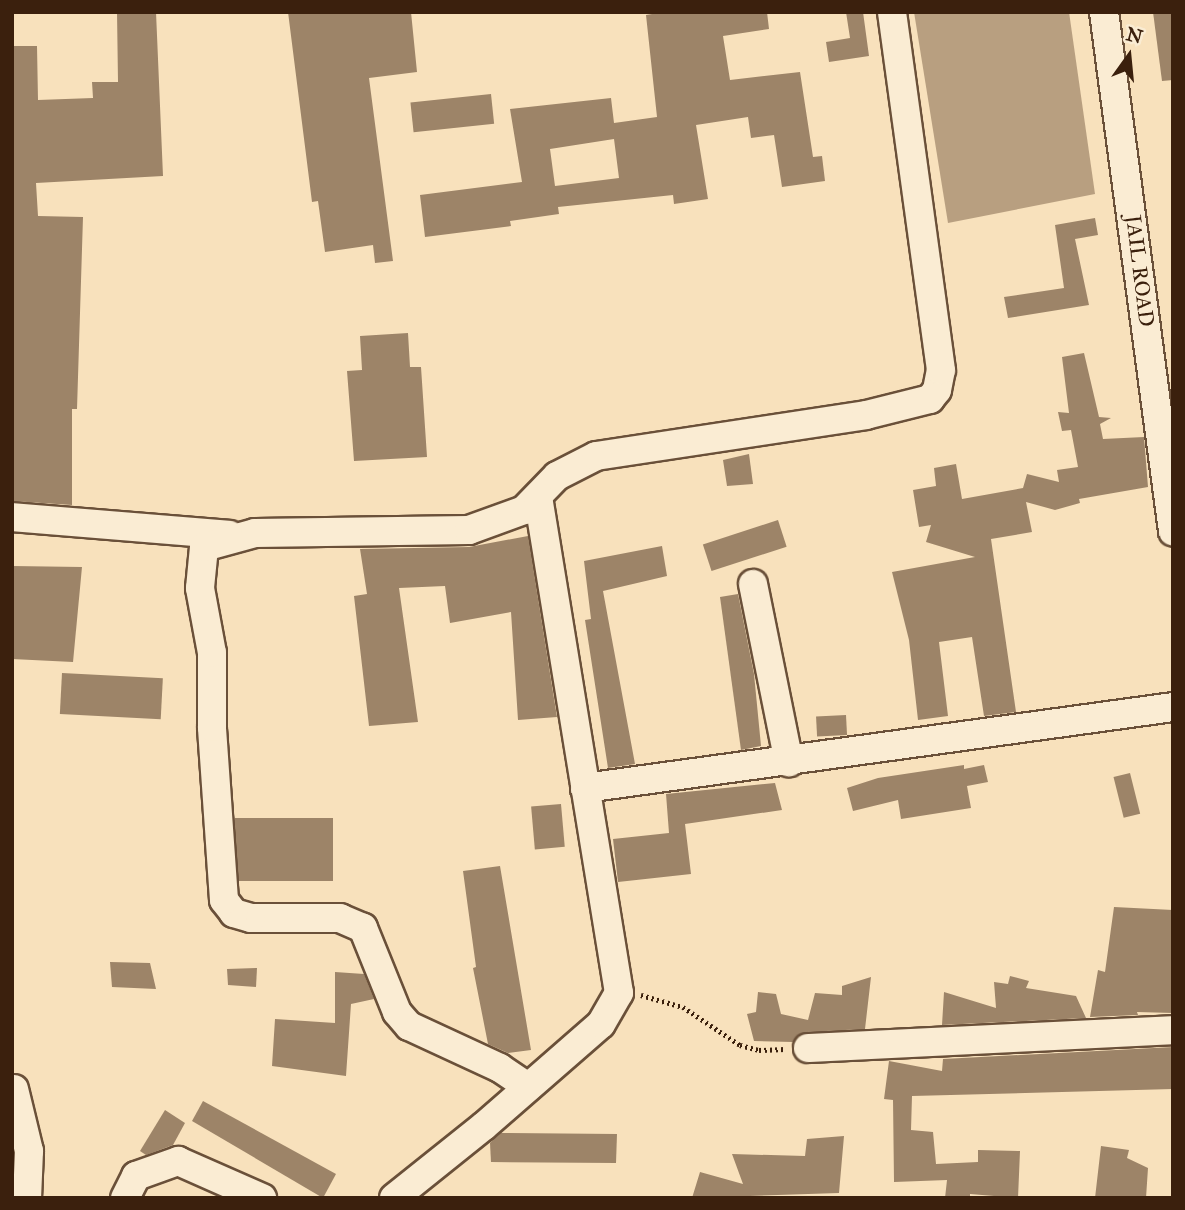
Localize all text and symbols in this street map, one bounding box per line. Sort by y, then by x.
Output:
north arrow [1094,21,1164,91]
text: N [1124,22,1145,48]
street label: JAIL ROAD [1121,214,1159,328]

